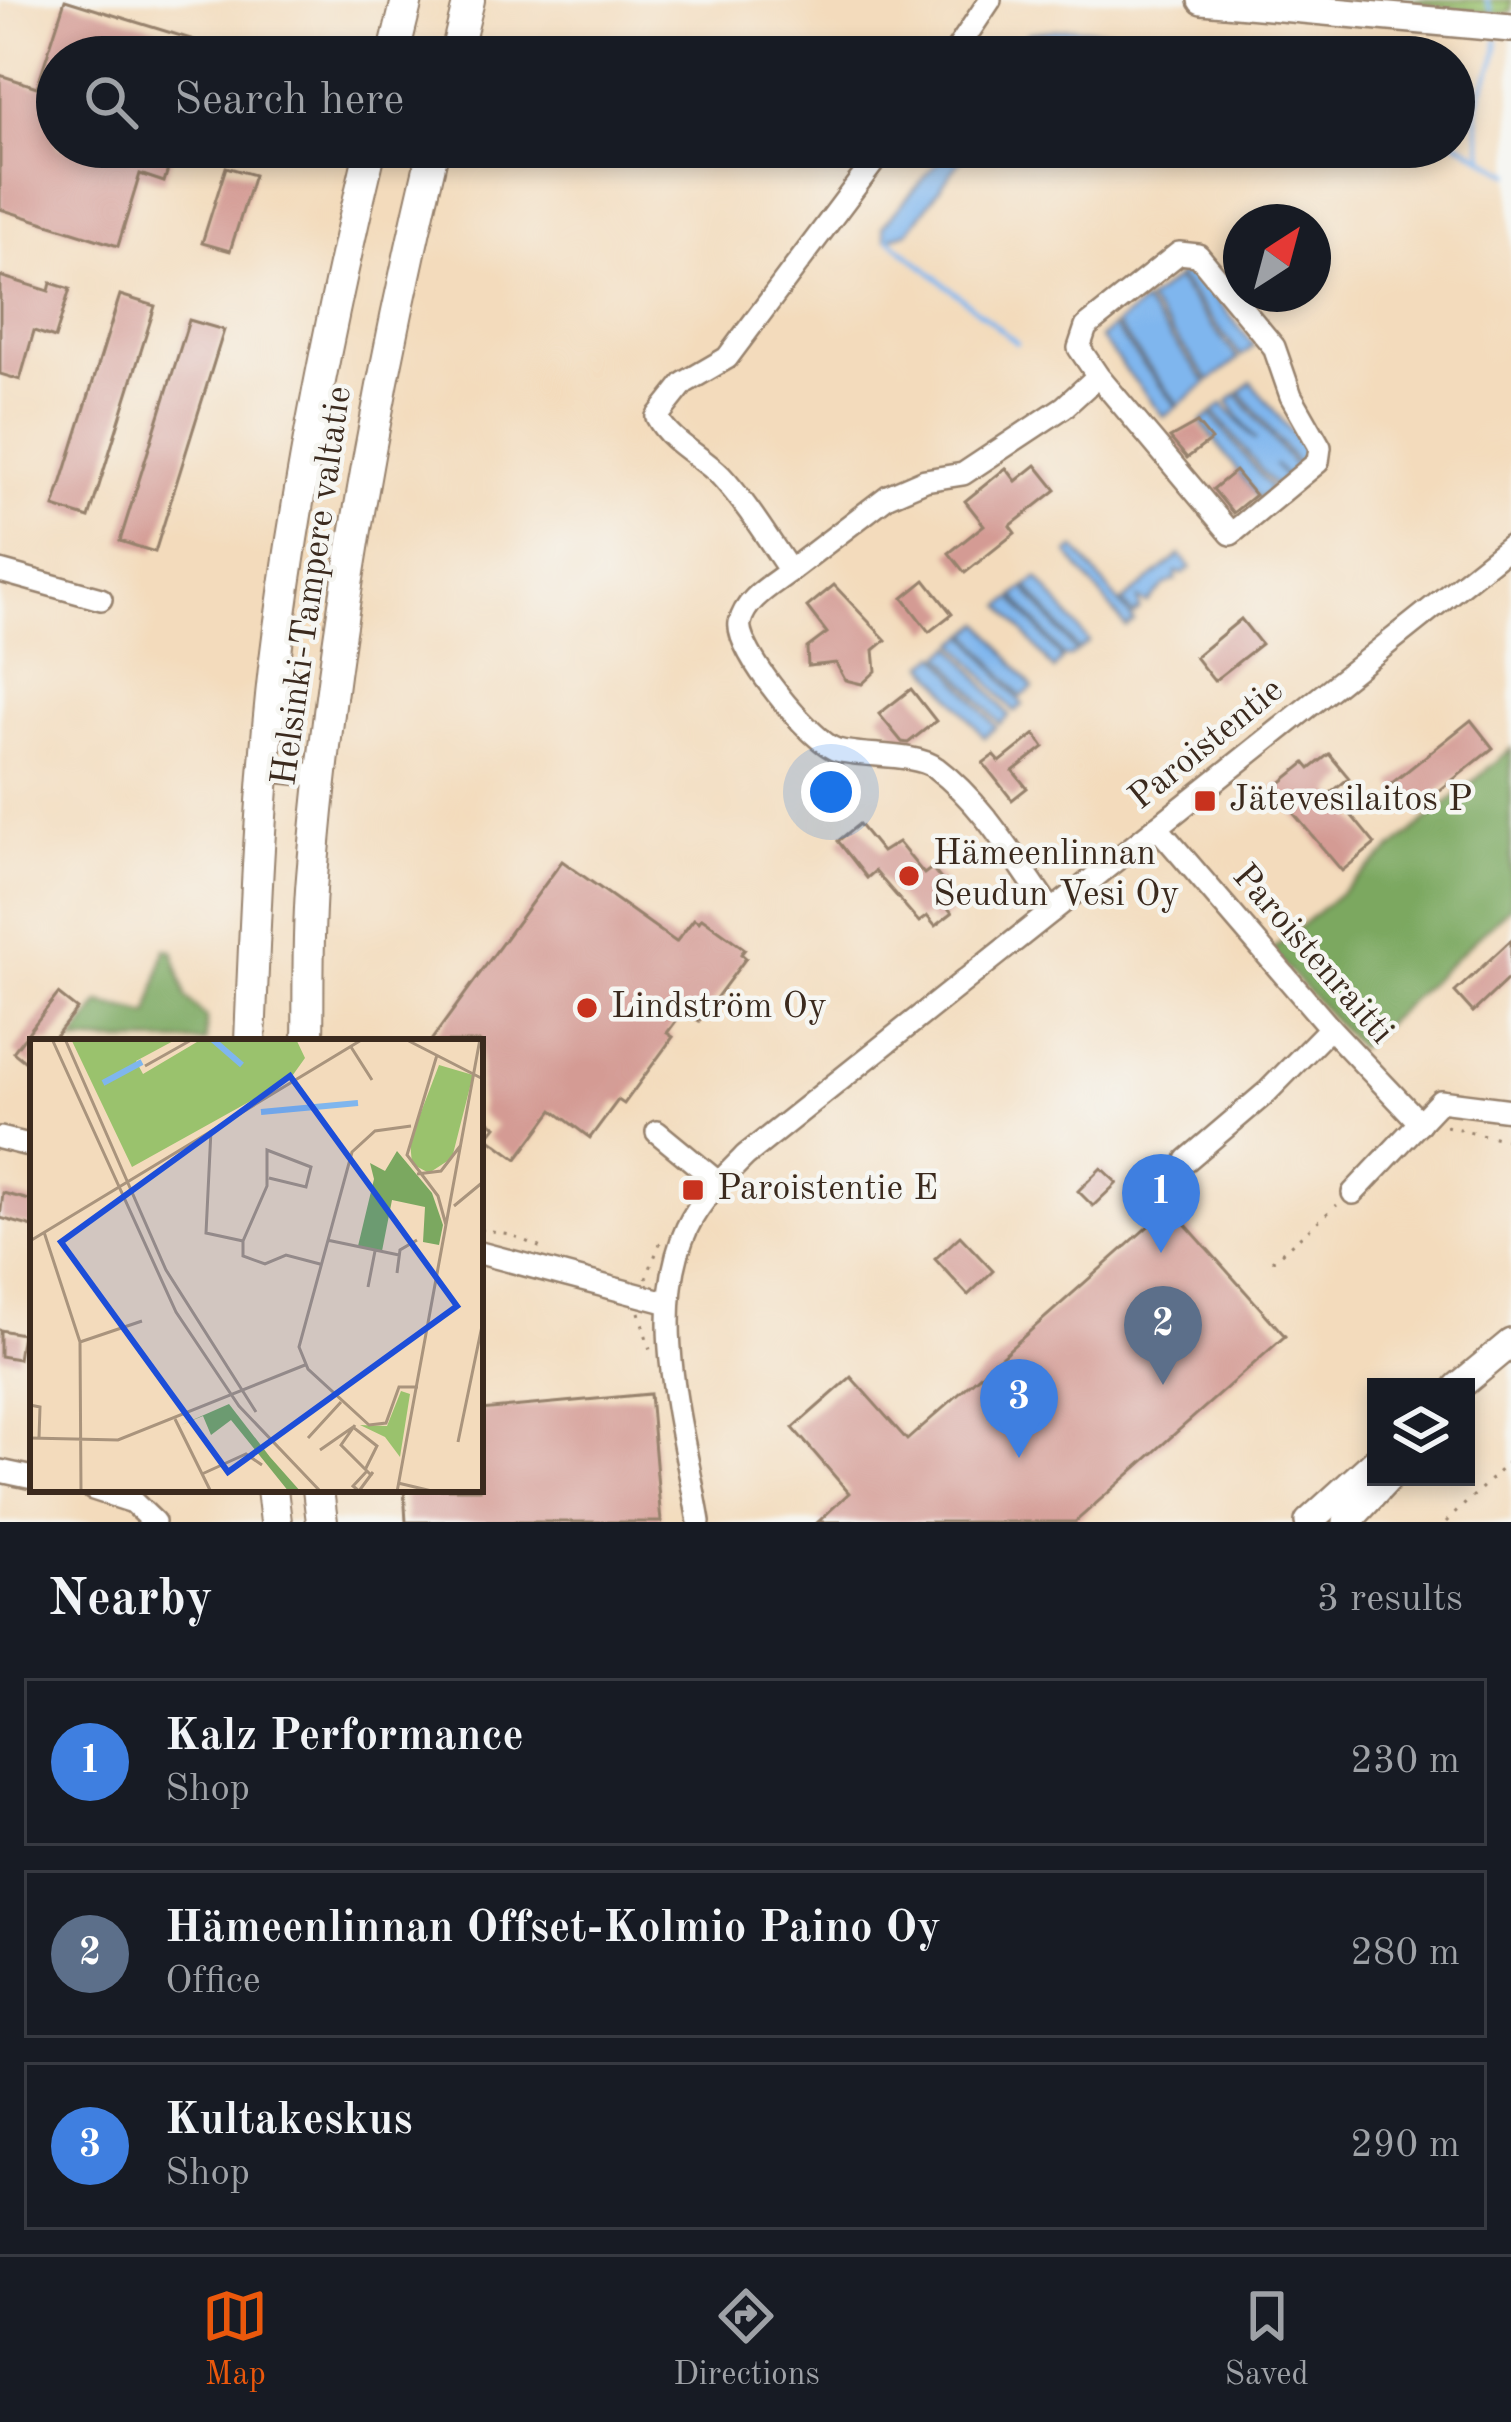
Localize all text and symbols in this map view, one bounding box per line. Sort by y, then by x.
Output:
search box [36,36,1475,168]
icon: search [78,69,144,135]
text: Search here [174,79,404,124]
north arrow [1223,204,1331,312]
street label: Helsinki-Tampere valtatie [267,384,359,788]
street label: Paroistentie [1123,672,1291,818]
your location [801,762,861,822]
place label: Jätevesilaitos P [1229,783,1473,819]
marker: Jätevesilaitos P [1192,788,1218,814]
place label: Hämeenlinnan Seudun Vesi Oy [933,837,1179,914]
street label: Paroistenraitti [1225,858,1399,1052]
marker: Hämeenlinnan Seudun Vesi Oy [896,863,922,889]
place label: Lindström Oy [611,990,827,1026]
marker: Lindström Oy [574,995,600,1021]
inset map [30,1039,483,1492]
pin: 1 [1122,1154,1200,1253]
place label: Paroistentie E [717,1172,938,1208]
marker: Paroistentie E [680,1177,706,1203]
pin: 2 [1124,1286,1202,1385]
pin: 3 [980,1359,1058,1458]
map controls [1367,1378,1475,1486]
button: layers [1367,1378,1475,1486]
text: Nearby [48,1575,213,1626]
text: 3 results [1317,1580,1463,1619]
text: Kalz Performance [165,1715,524,1760]
text: 1 [79,1742,101,1781]
text: 230 m [1350,1742,1460,1781]
text: Shop [165,1770,250,1809]
text: Hämeenlinnan Offset-Kolmio Paino Oy [165,1907,941,1952]
text: 2 [79,1934,101,1973]
text: 280 m [1350,1934,1460,1973]
text: Office [165,1962,261,2001]
text: Kultakeskus [165,2099,413,2144]
text: 3 [79,2126,101,2165]
text: 290 m [1350,2126,1460,2165]
text: Shop [165,2154,250,2193]
tab: Map [202,2283,268,2396]
tab: Directions [673,2283,820,2396]
tab: Saved [1225,2283,1309,2396]

